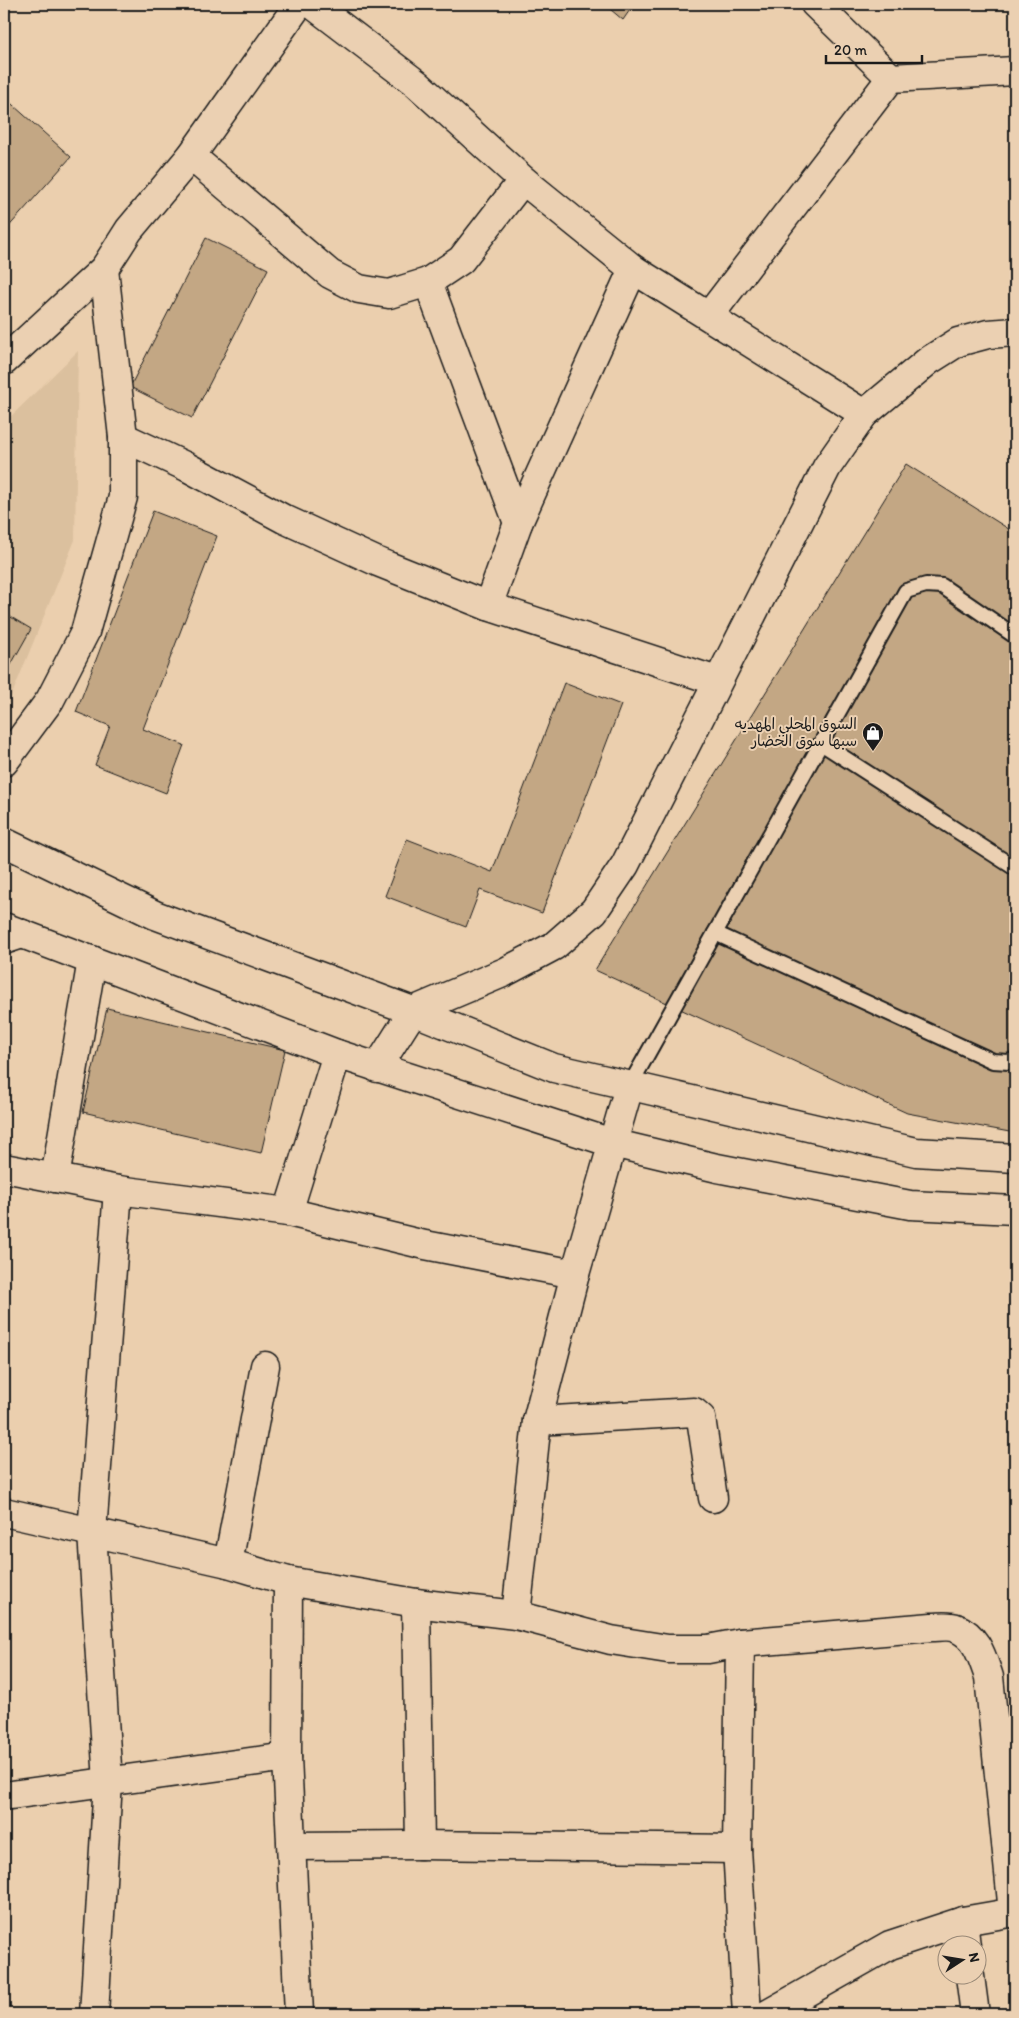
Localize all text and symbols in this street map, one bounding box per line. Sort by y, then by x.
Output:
scale bar [826,32,923,64]
text: 20 m [834,41,868,59]
place label: السوق المحلي المهديه سبها سوق الخضار [735,715,857,750]
shop icon: السوق المحلي المهديه سبها سوق الخضار [861,721,885,752]
north arrow [936,1936,986,1986]
text: N [965,1951,984,1964]

